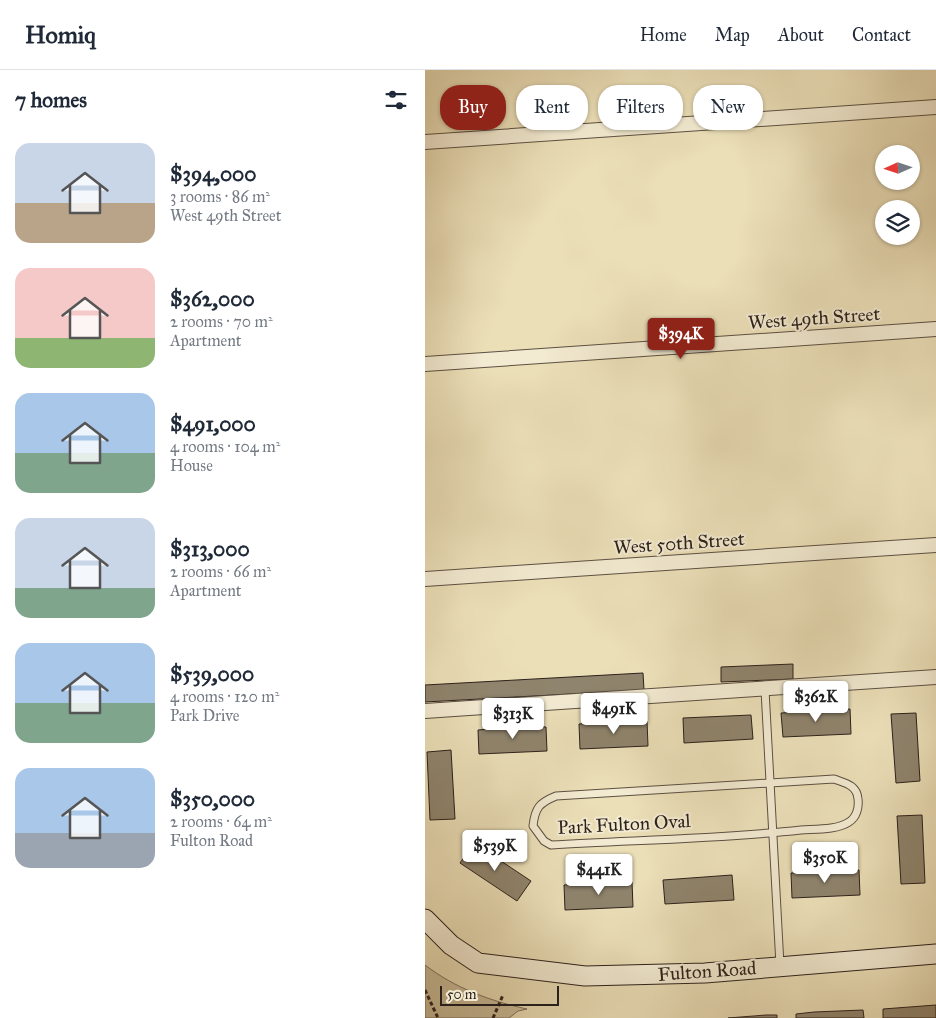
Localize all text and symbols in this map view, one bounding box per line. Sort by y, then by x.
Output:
text: Homiq [25,20,96,50]
text: Home [640,24,687,46]
text: Map [715,24,750,46]
text: About [778,24,824,46]
text: Contact [852,24,911,46]
chip: Buy [440,85,506,130]
chip: Rent [516,85,588,130]
chip: Filters [598,85,683,130]
chip: New [693,85,763,130]
icon: filters [382,86,410,114]
text: 7 homes [15,87,87,113]
north arrow [875,145,920,190]
map controls [875,145,920,245]
text: $394,000 [170,161,257,187]
icon: home [55,163,115,223]
text: 3 rooms · 86 m² [170,187,270,206]
button: layers [875,200,920,245]
text: West 49th Street [170,206,281,225]
text: $362,000 [170,286,255,312]
icon: home [55,288,115,348]
street label: West 49th Street [747,302,881,334]
text: 2 rooms · 70 m² [170,312,273,331]
pin: $394K [646,318,716,360]
text: $394K [659,324,703,343]
text: Apartment [170,331,242,350]
text: $491,000 [170,411,256,437]
icon: home [55,413,115,473]
text: 4 rooms · 104 m² [170,437,280,456]
text: House [170,456,213,475]
street label: West 50th Street [613,527,746,559]
text: $313,000 [170,536,250,562]
icon: home [55,538,115,598]
text: 2 rooms · 66 m² [170,562,271,581]
text: Apartment [170,581,242,600]
text: $539,000 [170,661,254,687]
icon: home [55,663,115,723]
pin: $362K [781,680,851,723]
text: 4 rooms · 120 m² [170,687,279,706]
text: $362K [794,687,838,706]
pin: $491K [579,692,649,735]
pin: $313K [478,698,548,740]
text: $491K [592,699,636,718]
text: $313K [493,704,533,723]
text: Park Drive [170,706,239,725]
text: $350,000 [170,786,255,812]
icon: home [55,788,115,848]
street label: Park Fulton Oval [557,809,692,839]
text: 2 rooms · 64 m² [170,812,272,831]
pin: $539K [460,830,530,872]
text: Fulton Road [170,831,253,850]
text: $539K [473,836,517,855]
pin: $350K [790,842,860,884]
text: $350K [803,848,847,867]
pin: $441K [564,854,634,896]
text: $441K [576,860,622,879]
street label: Fulton Road [657,956,757,986]
scale bar [440,983,559,1006]
text: 50 m [447,986,476,1003]

